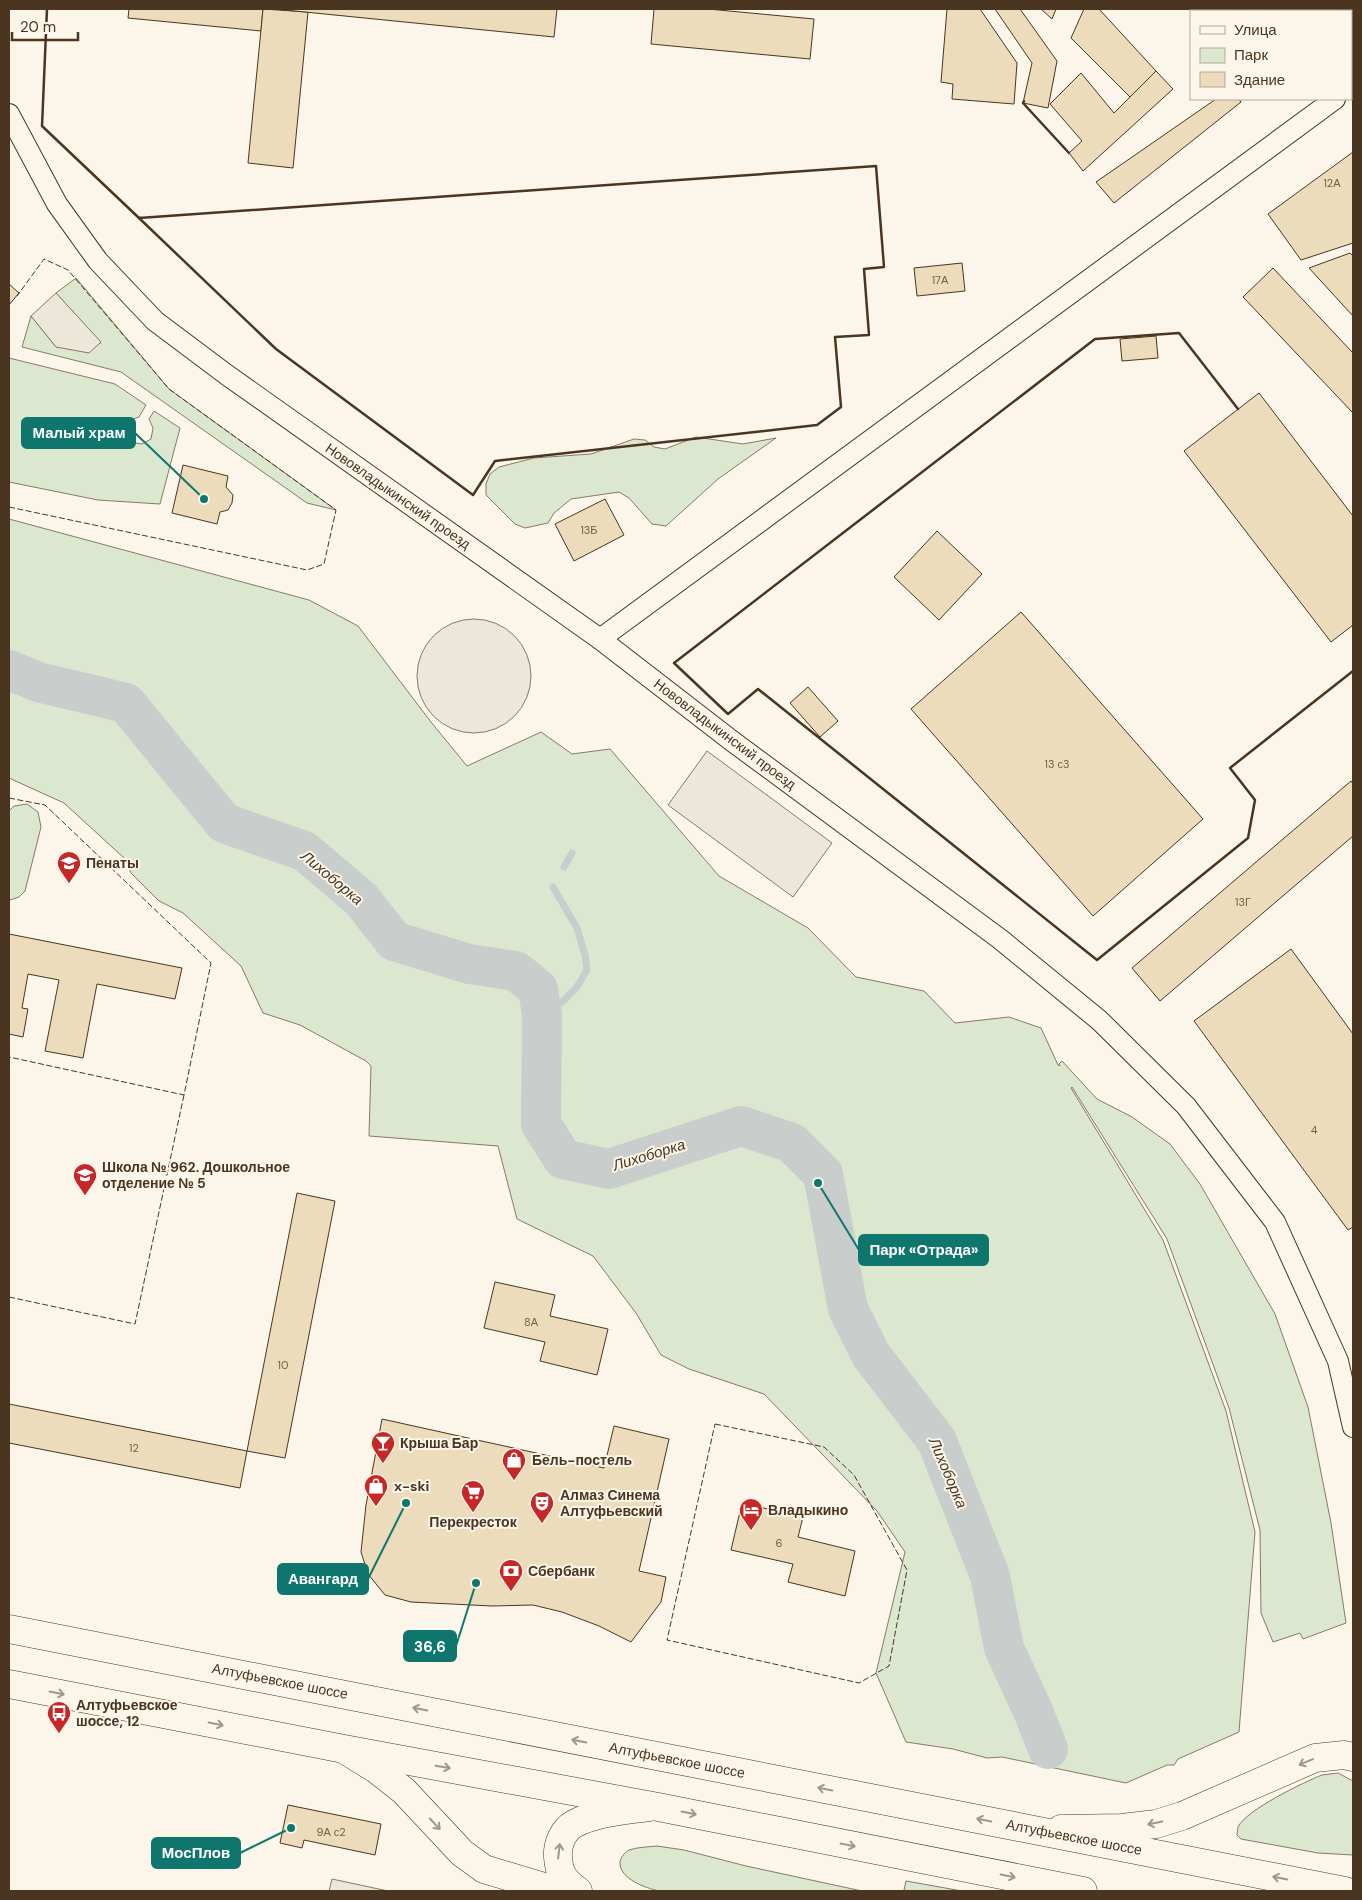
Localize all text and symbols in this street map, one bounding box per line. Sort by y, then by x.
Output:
scale bar [12,10,79,42]
legend [1190,10,1352,100]
text: 20 m [20,17,56,37]
text: Улица [1234,20,1277,40]
text: Парк [1234,45,1268,65]
text: Здание [1234,70,1285,90]
house number: 12А [1323,176,1341,190]
house number: 17А [932,273,949,287]
callout: Малый храм [22,418,135,448]
text: Малый храм [32,423,126,443]
street label: Нововладыкинский проезд [322,439,474,553]
house number: 13Б [580,523,598,537]
street label: Нововладыкинский проезд [650,675,800,793]
house number: 13 с3 [1045,757,1069,771]
water label: Лихоборка [296,846,367,910]
school or university icon: Пенаты [56,850,82,884]
place label: Пенаты [86,854,139,872]
house number: 13Г [1235,895,1251,909]
house number: 4 [1311,1123,1318,1137]
water label: Лихоборка [609,1134,688,1176]
place label: Школа № 962. Дошкольное отделение № 5 [102,1158,290,1192]
school or university icon: Школа № 962. Дошкольное отделение № 5 [72,1162,98,1196]
callout: Парк «Отрада» [859,1235,988,1265]
text: Парк «Отрада» [869,1240,979,1260]
house number: 8А [524,1315,539,1329]
house number: 10 [278,1358,288,1372]
bar icon: Крыша Бар [370,1430,396,1464]
place label: Крыша Бар [400,1434,478,1452]
water label: Лихоборка [924,1434,972,1511]
house number: 12 [129,1441,139,1455]
shop icon: Бель-постель [501,1447,527,1481]
place label: Бель-постель [532,1451,633,1469]
shop icon: x-ski [363,1473,389,1507]
place label: x-ski [394,1477,430,1495]
supermarket icon: Перекресток [460,1479,486,1513]
place label: Алмаз Синема Алтуфьевский [560,1486,663,1520]
theatre icon: Алмаз Синема Алтуфьевский [529,1490,555,1524]
hotel icon: Владыкино [738,1497,764,1531]
place label: Владыкино [768,1501,848,1519]
place label: Перекресток [429,1513,518,1531]
house number: 6 [776,1536,783,1550]
bank icon: Сбербанк [498,1558,524,1592]
place label: Сбербанк [528,1562,596,1580]
callout: Авангард [278,1564,368,1594]
text: Авангард [288,1569,359,1589]
callout: 36,6 [404,1631,456,1661]
text: 36,6 [414,1637,446,1657]
street label: Алтуфьевское шоссе [210,1659,350,1703]
one-way arrow [48,1689,64,1698]
place label: Алтуфьевское шоссе, 12 [76,1696,178,1730]
bus stop icon: Алтуфьевское шоссе, 12 [46,1700,72,1734]
one-way arrow [412,1704,428,1713]
one-way arrow [208,1720,224,1729]
one-way arrow [572,1736,588,1745]
street label: Алтуфьевское шоссе [607,1738,747,1782]
one-way arrow [1299,1757,1314,1767]
one-way arrow [435,1762,451,1772]
one-way arrow [817,1783,833,1793]
one-way arrow [681,1808,697,1818]
one-way arrow [976,1814,992,1824]
street label: Алтуфьевское шоссе [1004,1815,1144,1859]
one-way arrow [429,1817,441,1830]
one-way arrow [1148,1819,1164,1828]
house number: 9А с2 [316,1825,346,1839]
callout: МосПлов [152,1838,240,1868]
one-way arrow [840,1840,856,1850]
text: МосПлов [162,1843,230,1863]
one-way arrow [554,1843,564,1859]
one-way arrow [999,1872,1015,1882]
one-way arrow [1273,1873,1289,1883]

